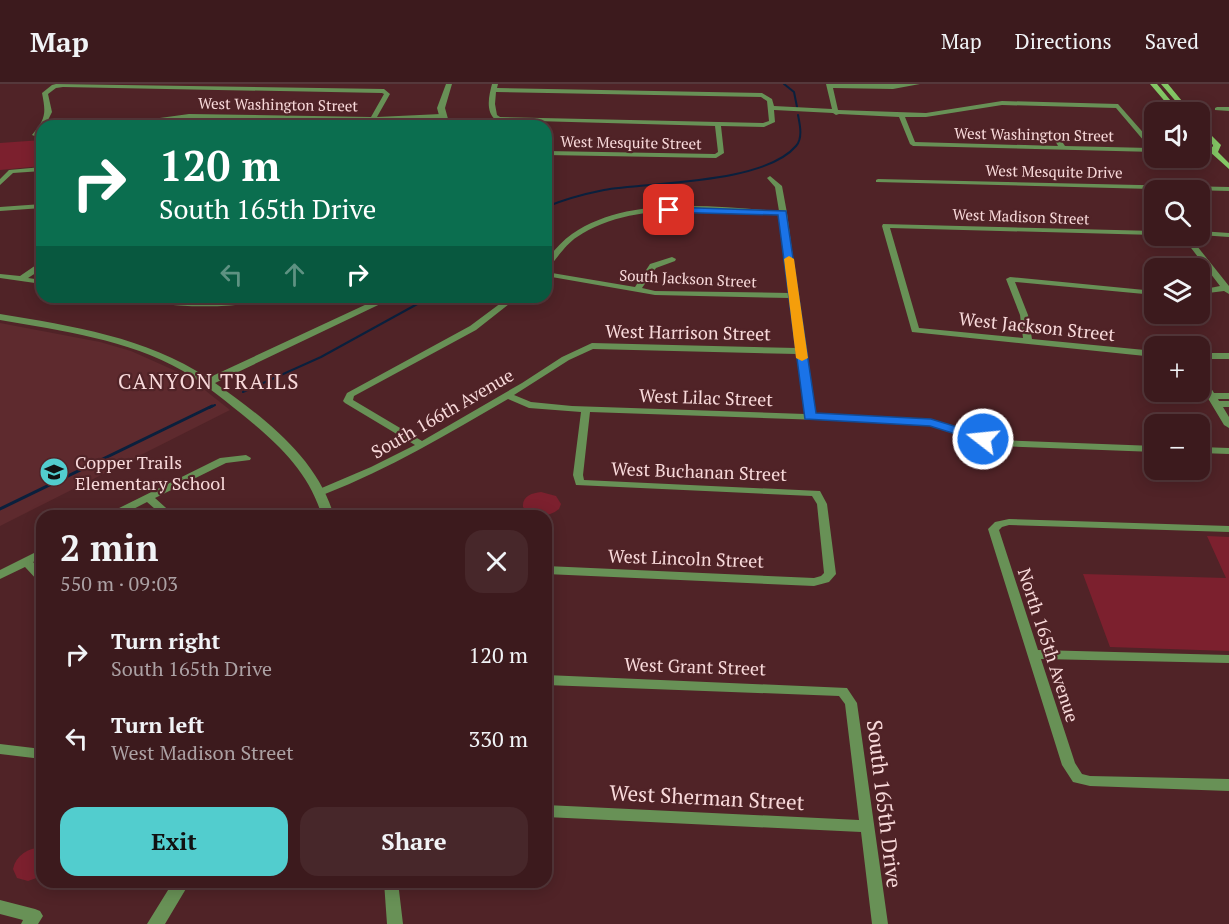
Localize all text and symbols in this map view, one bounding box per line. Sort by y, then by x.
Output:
text: Map [30,23,89,60]
text: Map [941,27,982,55]
text: Directions [1015,27,1112,55]
text: Saved [1145,27,1199,55]
street label: West Washington Street [198,93,359,115]
map controls [1144,102,1210,480]
button: sound [1144,102,1210,168]
street label: West Washington Street [954,123,1115,145]
street label: West Mesquite Street [560,131,702,153]
text: 120 m [159,137,280,193]
icon: right [60,144,138,222]
street label: West Mesquite Drive [985,160,1123,182]
button: search [1144,180,1210,246]
pin [643,184,694,235]
text: South 165th Drive [159,191,376,227]
icon: arrive [652,193,685,226]
street label: West Madison Street [952,204,1090,228]
icon: left [215,258,248,291]
icon: ahead [278,258,311,291]
icon: right [341,258,374,291]
button: layers [1144,258,1210,324]
street label: South Jackson Street [619,264,758,292]
street label: West Jackson Street [958,306,1117,346]
street label: West Harrison Street [605,319,771,345]
button: + [1144,336,1210,402]
street label: South 166th Avenue [366,362,518,464]
district label: CANYON TRAILS [118,367,300,395]
street label: West Lilac Street [639,383,774,411]
position arrow [951,407,1015,471]
button: − [1144,414,1210,480]
place label: Copper Trails Elementary School [75,450,226,495]
school or university icon: Copper Trails Elementary School [38,456,70,488]
street label: West Buchanan Street [611,456,788,486]
text: 2 min [60,524,158,571]
button: close [465,530,528,593]
street label: West Lincoln Street [608,543,765,573]
street label: North 165th Avenue [1013,565,1085,725]
text: 550 m · 09:03 [60,570,178,597]
text: Turn right [111,626,220,655]
icon: right [60,638,93,671]
text: 120 m [468,640,528,669]
street label: West Grant Street [624,652,767,680]
text: South 165th Drive [111,655,272,682]
text: Turn left [111,710,204,739]
street label: South 165th Drive [861,718,909,890]
icon: left [60,722,93,755]
text: 330 m [468,724,528,753]
text: West Madison Street [111,739,294,766]
street label: West Sherman Street [609,778,805,816]
button: Exit [60,807,288,876]
button: Share [300,807,528,876]

